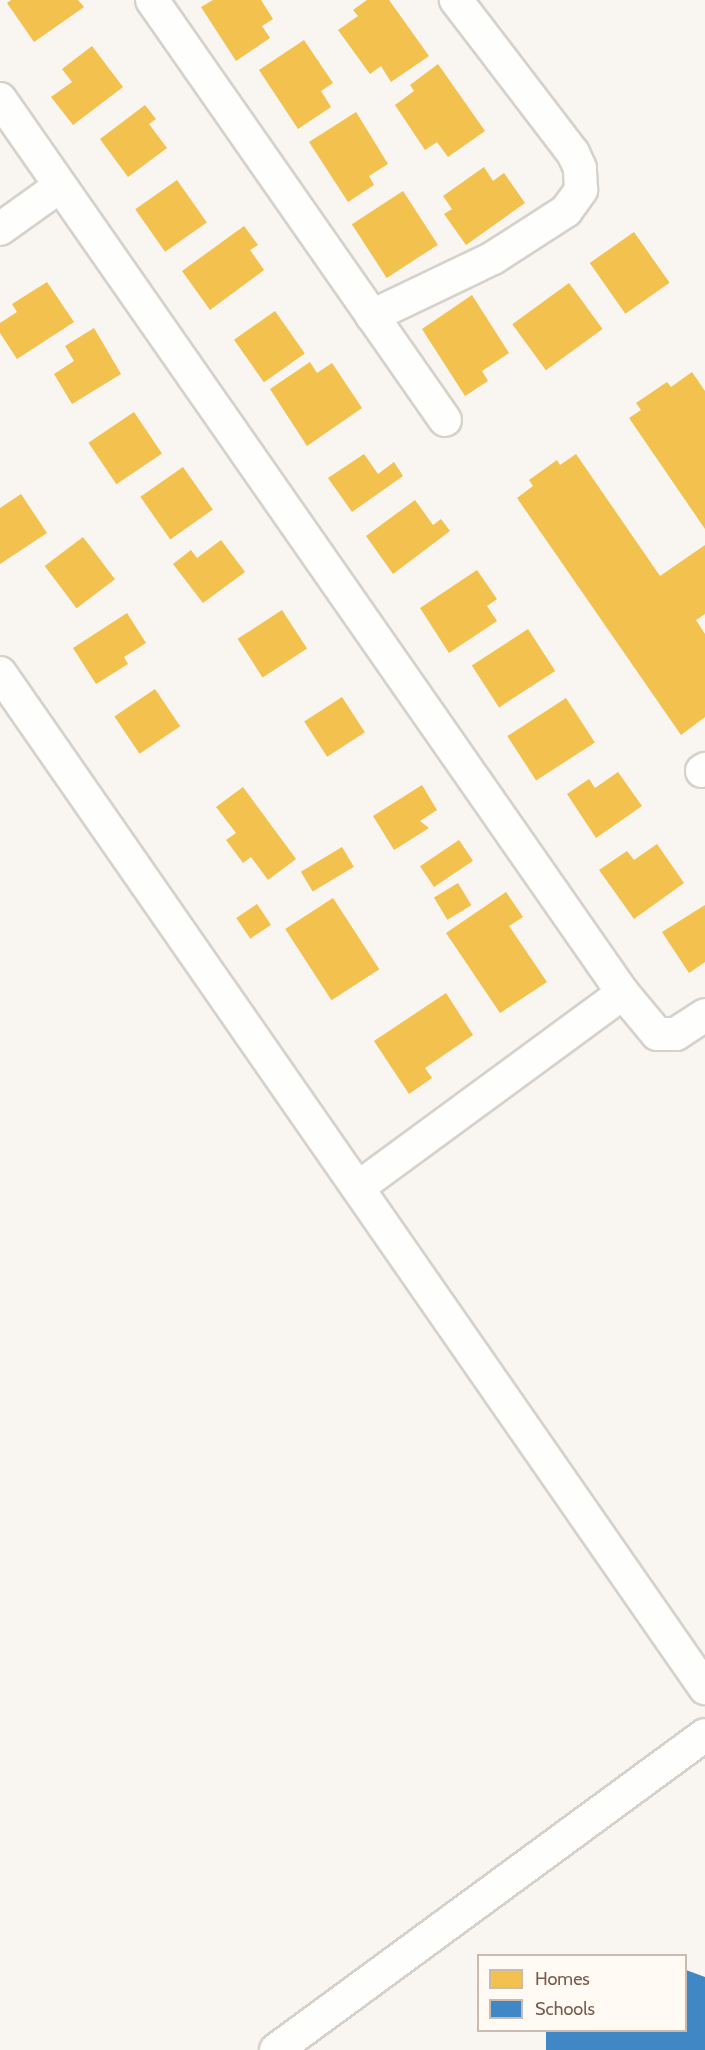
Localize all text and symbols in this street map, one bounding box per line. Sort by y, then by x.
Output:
legend [477,1954,687,2032]
text: Homes [535,1968,590,1990]
text: Schools [535,1998,595,2020]

